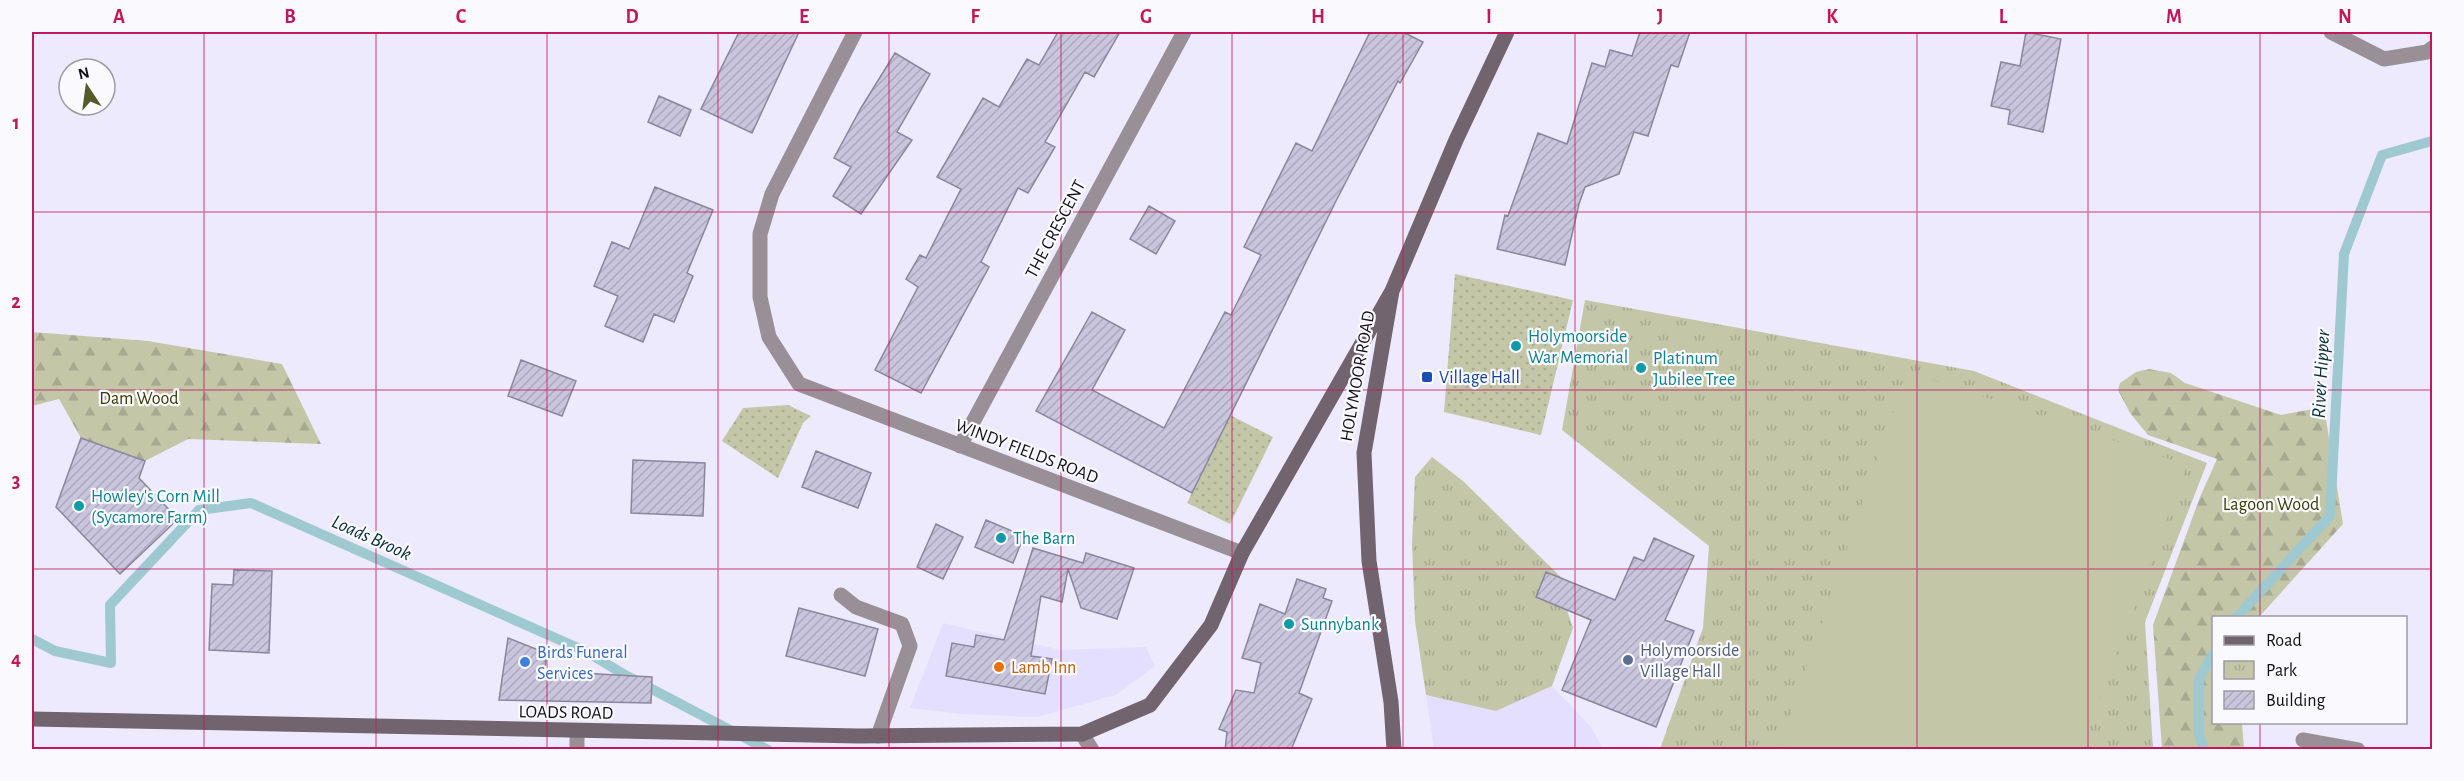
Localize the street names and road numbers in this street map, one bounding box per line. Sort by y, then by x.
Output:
street label: THE CRESCENT [1023,177,1089,281]
street label: HOLYMOOR ROAD [1338,309,1378,443]
street label: WINDY FIELDS ROAD [953,416,1101,488]
street label: LOADS ROAD [519,703,613,723]

